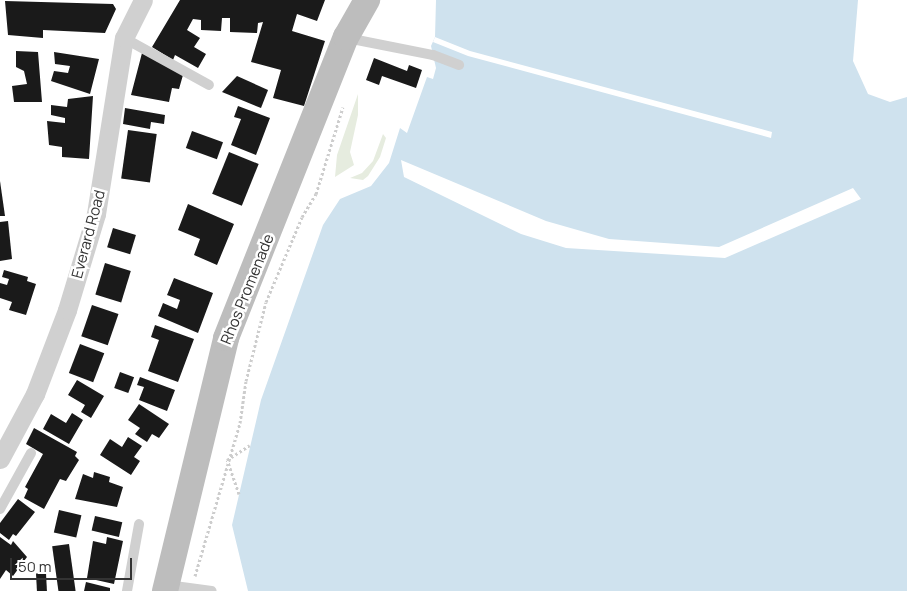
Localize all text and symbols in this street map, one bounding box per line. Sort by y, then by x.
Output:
street label: Everard Road [68,188,108,280]
street label: Rhos Promenade [217,231,277,347]
scale bar [12,548,135,580]
text: 50 m [18,556,52,577]

